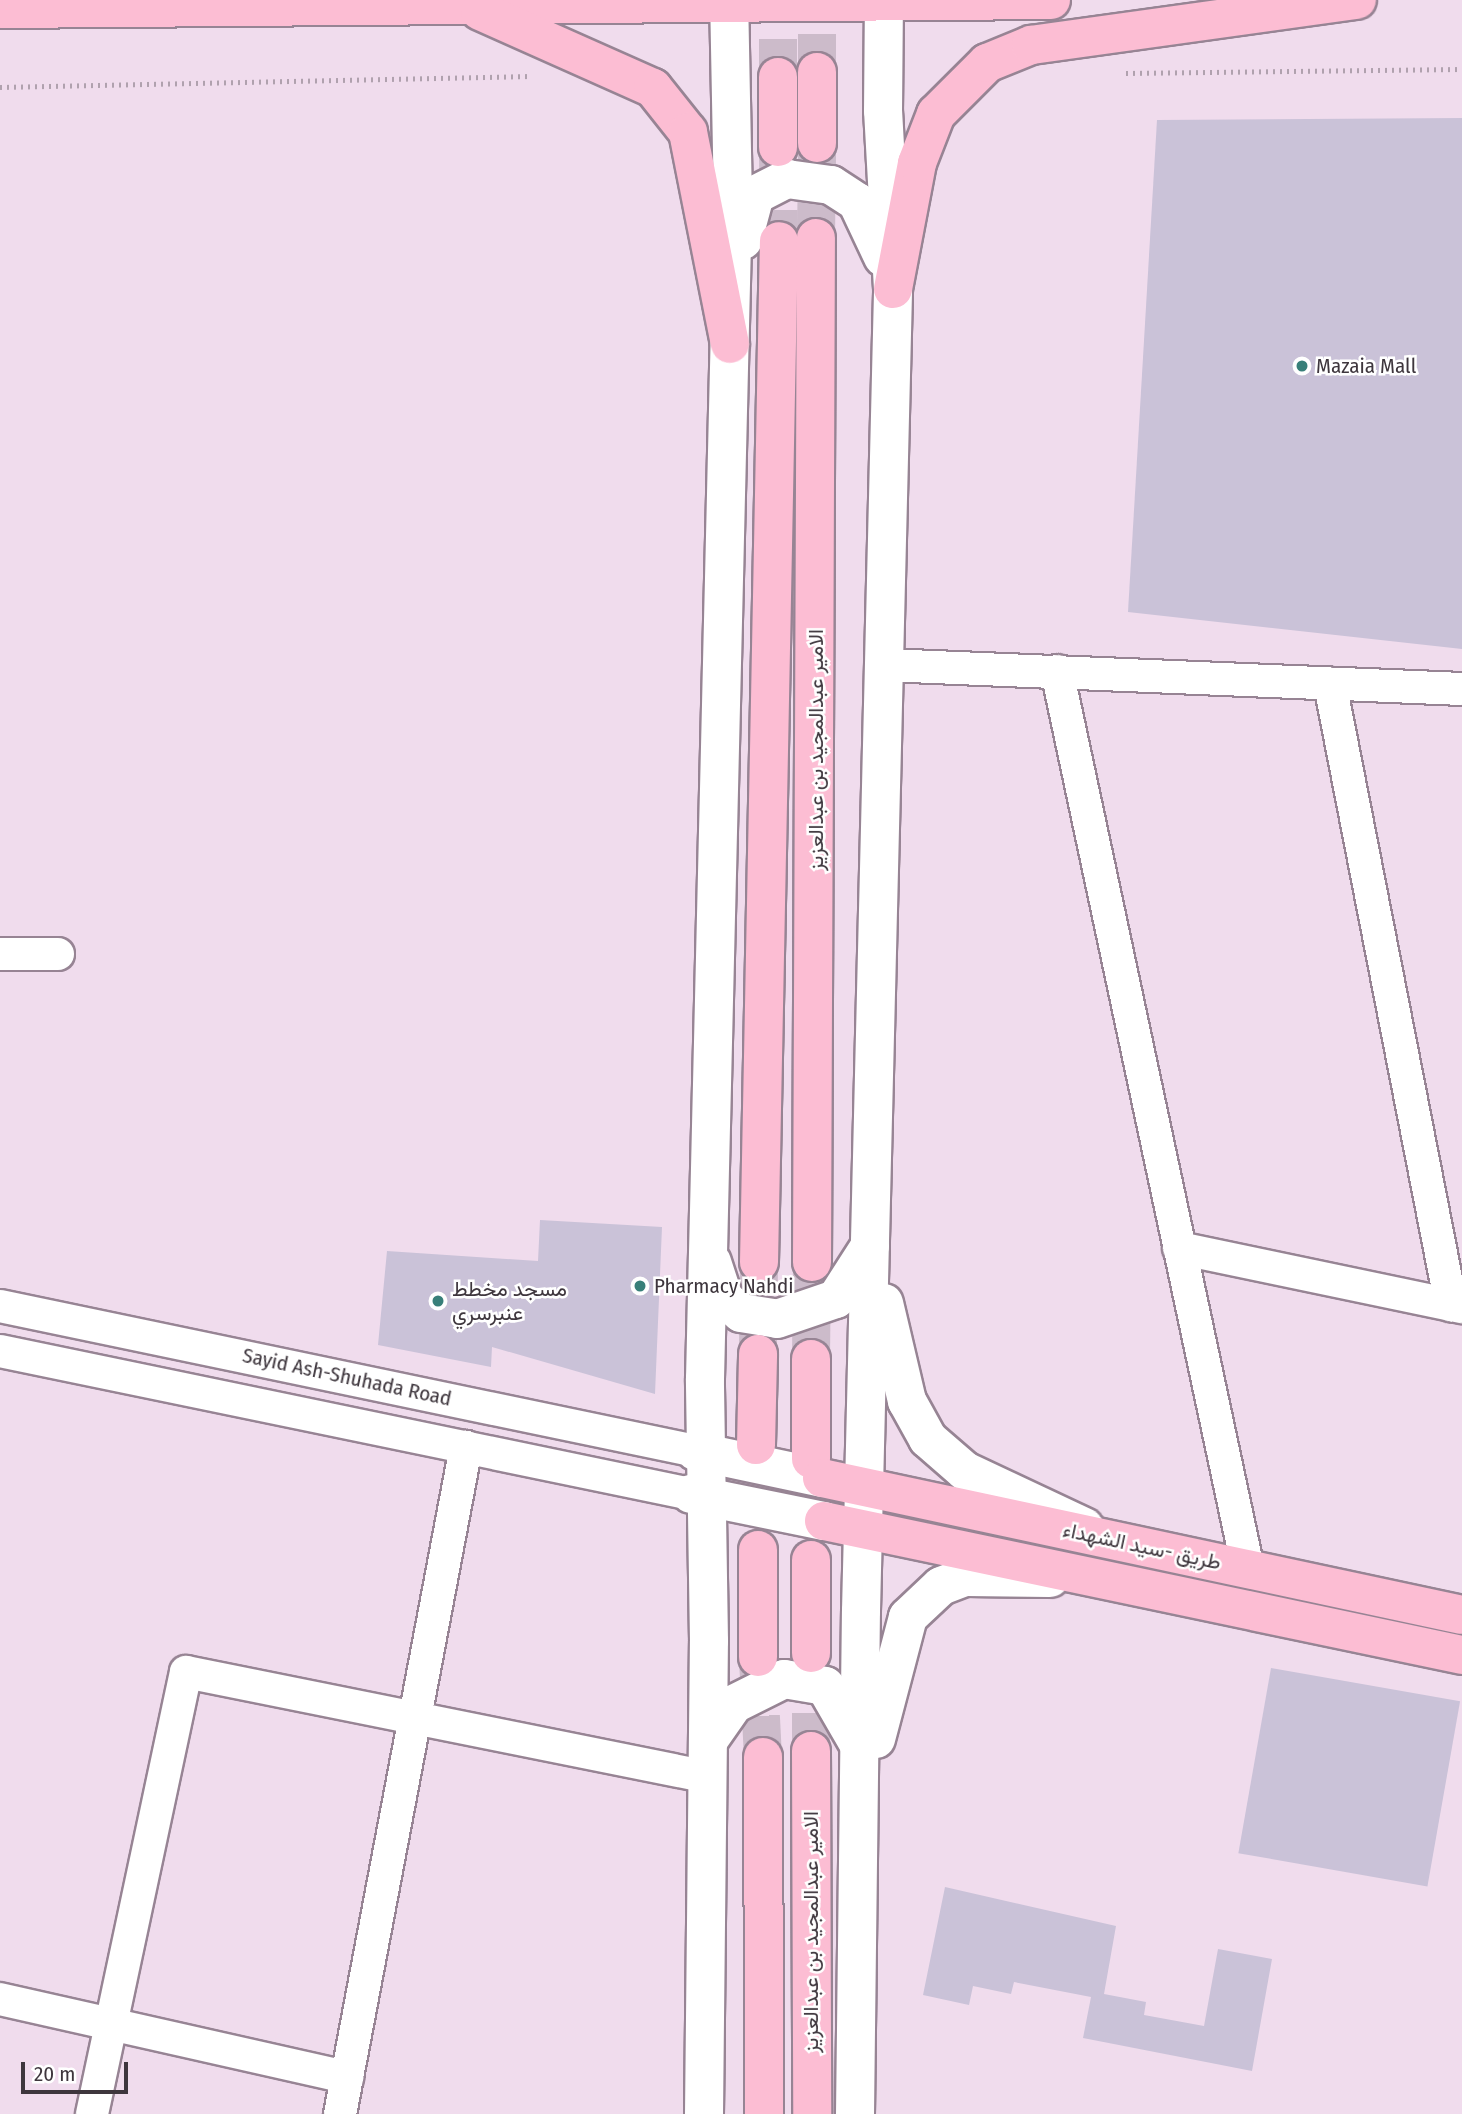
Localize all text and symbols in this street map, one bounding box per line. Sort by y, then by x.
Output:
place label: Mazaia Mall [1316,353,1416,379]
marker: Mazaia Mall [1294,358,1310,374]
street label: الامير عبدالمجيد بن عبدالعزيز [803,629,829,871]
place label: Pharmacy Nahdi [654,1273,794,1299]
place label: مسجد مخطط عنبرسري [452,1276,567,1326]
marker: Pharmacy Nahdi [632,1278,648,1294]
marker: مسجد مخطط عنبرسري [430,1293,446,1309]
street label: Sayid Ash-Shuhada Road [240,1343,454,1411]
street label: طريق -سيد الشهداء [1061,1517,1223,1575]
street label: الامير عبدالمجيد بن عبدالعزيز [798,1811,824,2053]
scale bar [24,2048,131,2092]
text: 20 m [34,2061,75,2087]

